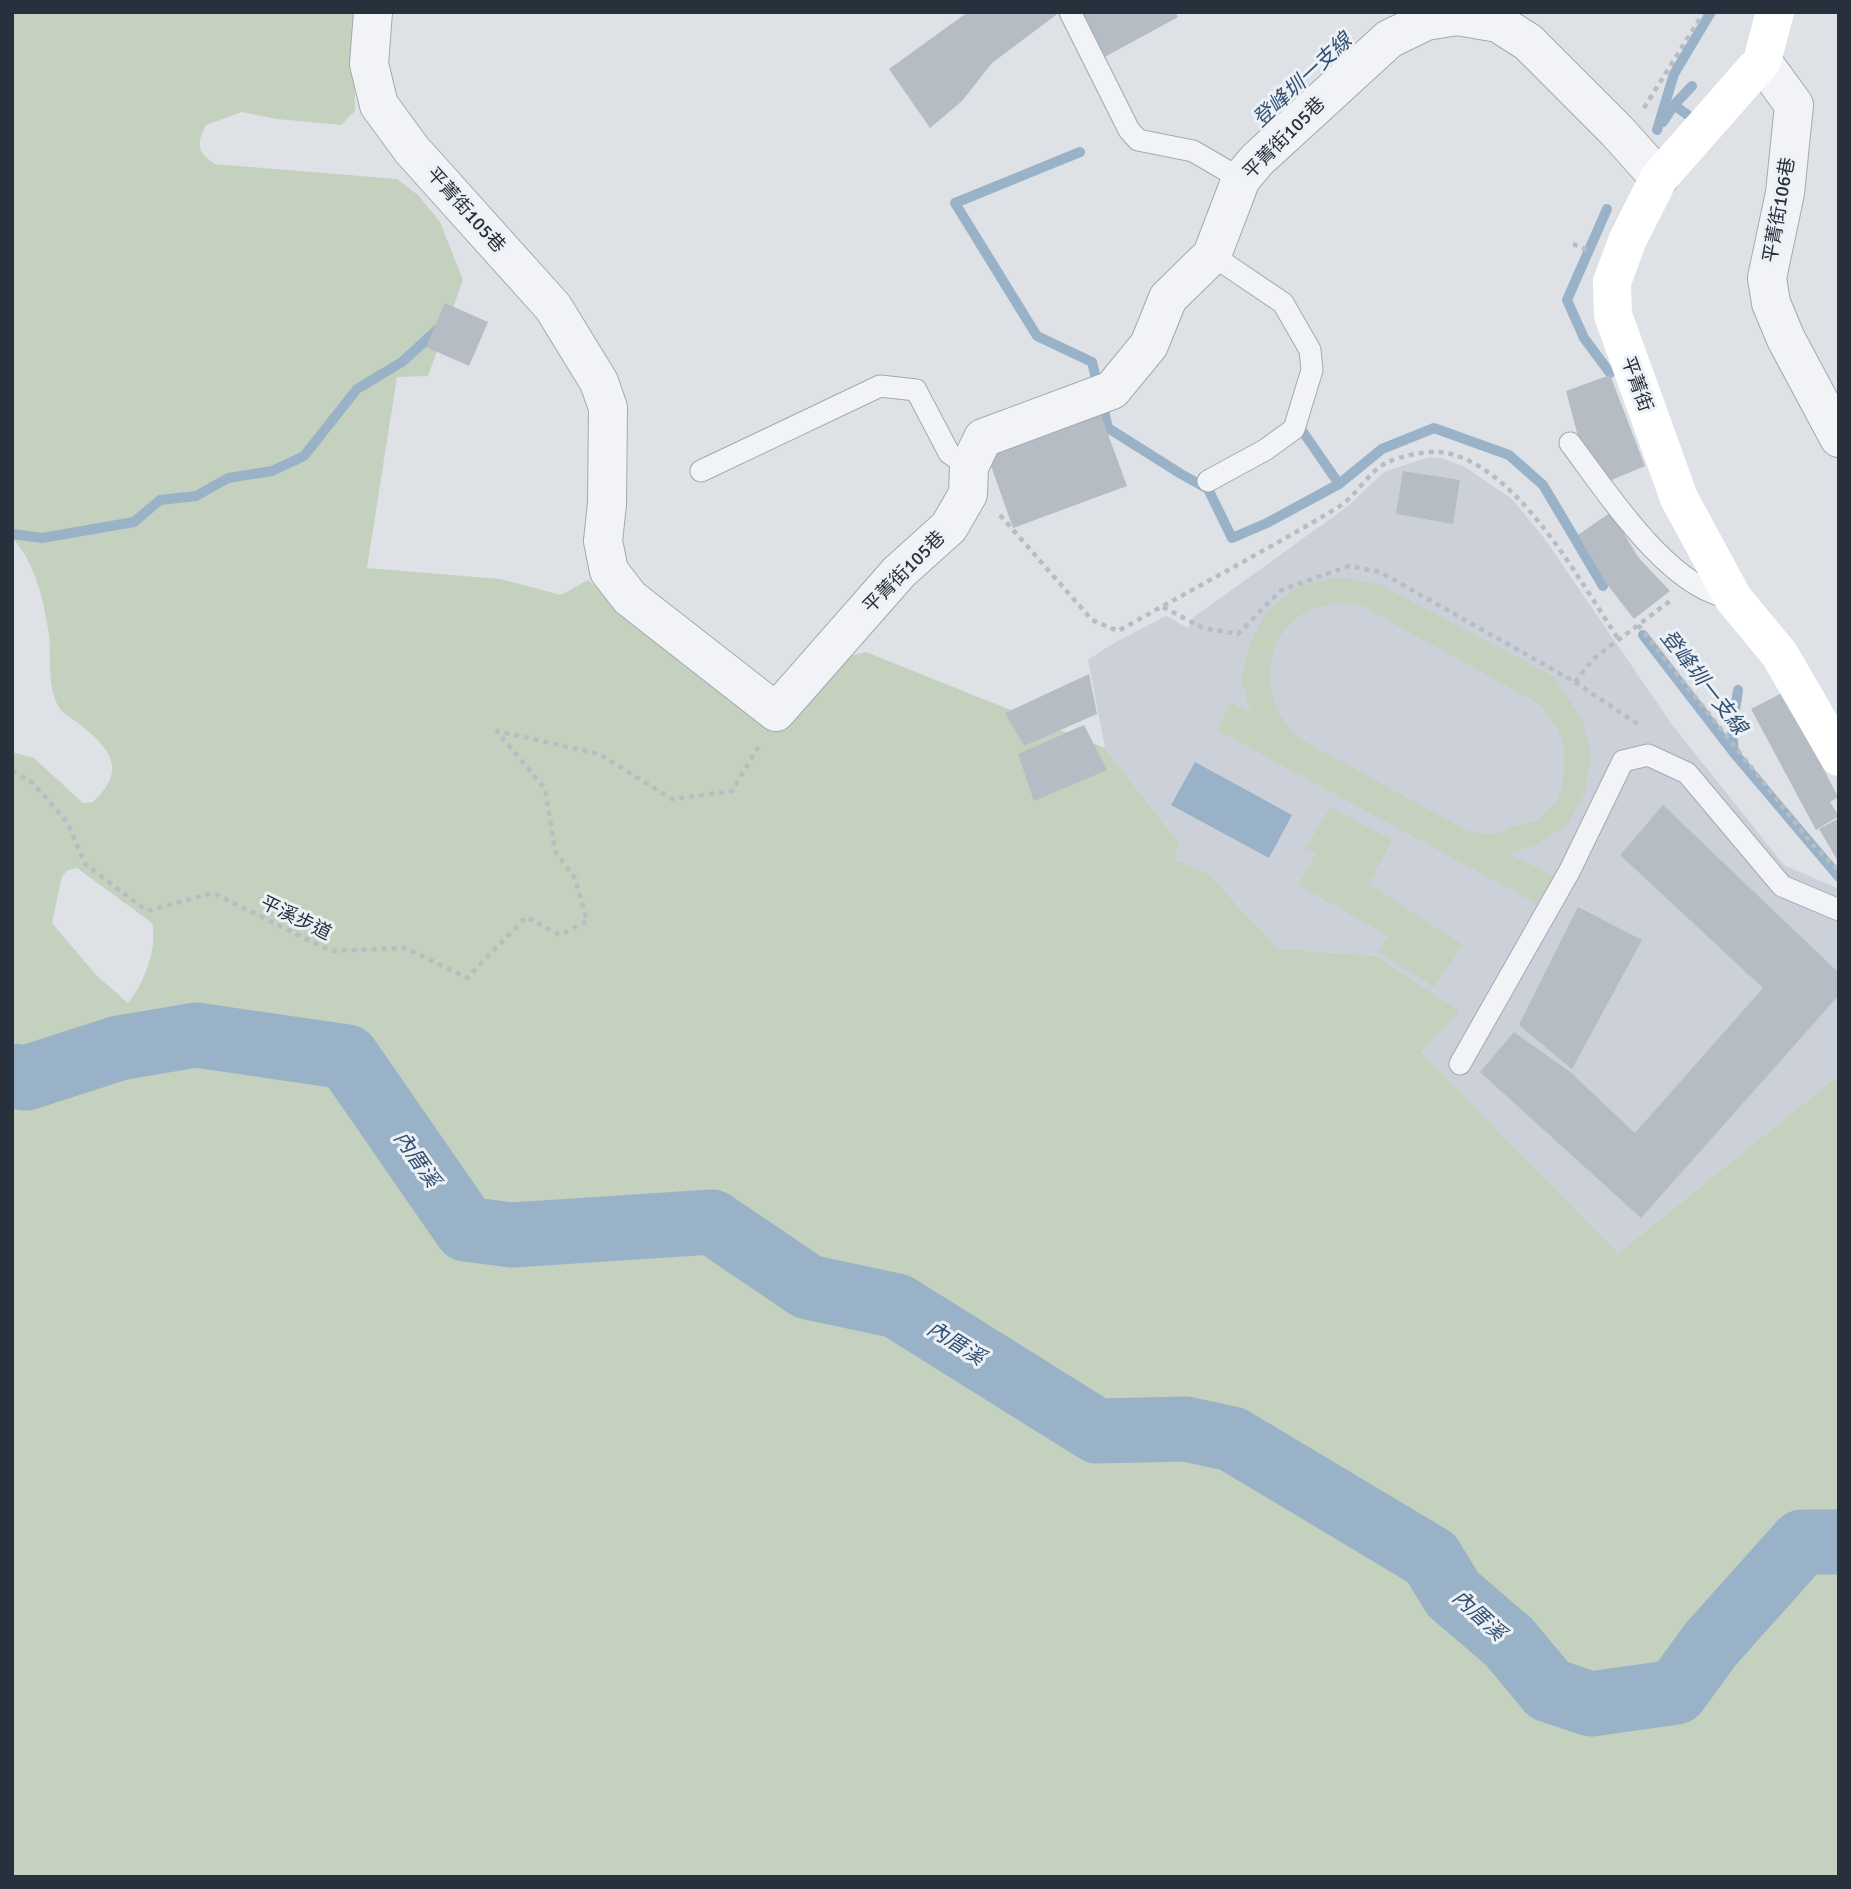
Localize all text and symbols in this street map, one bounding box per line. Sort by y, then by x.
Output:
water label: 登峰圳一支線 [1247,26,1358,132]
street label: 平菁街105巷 [1238,92,1330,184]
street label: 平菁街106巷 [1758,155,1800,265]
street label: 平菁街105巷 [421,162,511,258]
street label: 平菁街 [1616,353,1658,415]
street label: 平菁街105巷 [858,526,950,618]
water label: 登峰圳一支線 [1655,624,1754,741]
street label: 平溪步道 [257,891,335,945]
water label: 內厝溪 [388,1126,447,1195]
water label: 內厝溪 [922,1315,992,1372]
water label: 內厝溪 [1447,1584,1513,1648]

